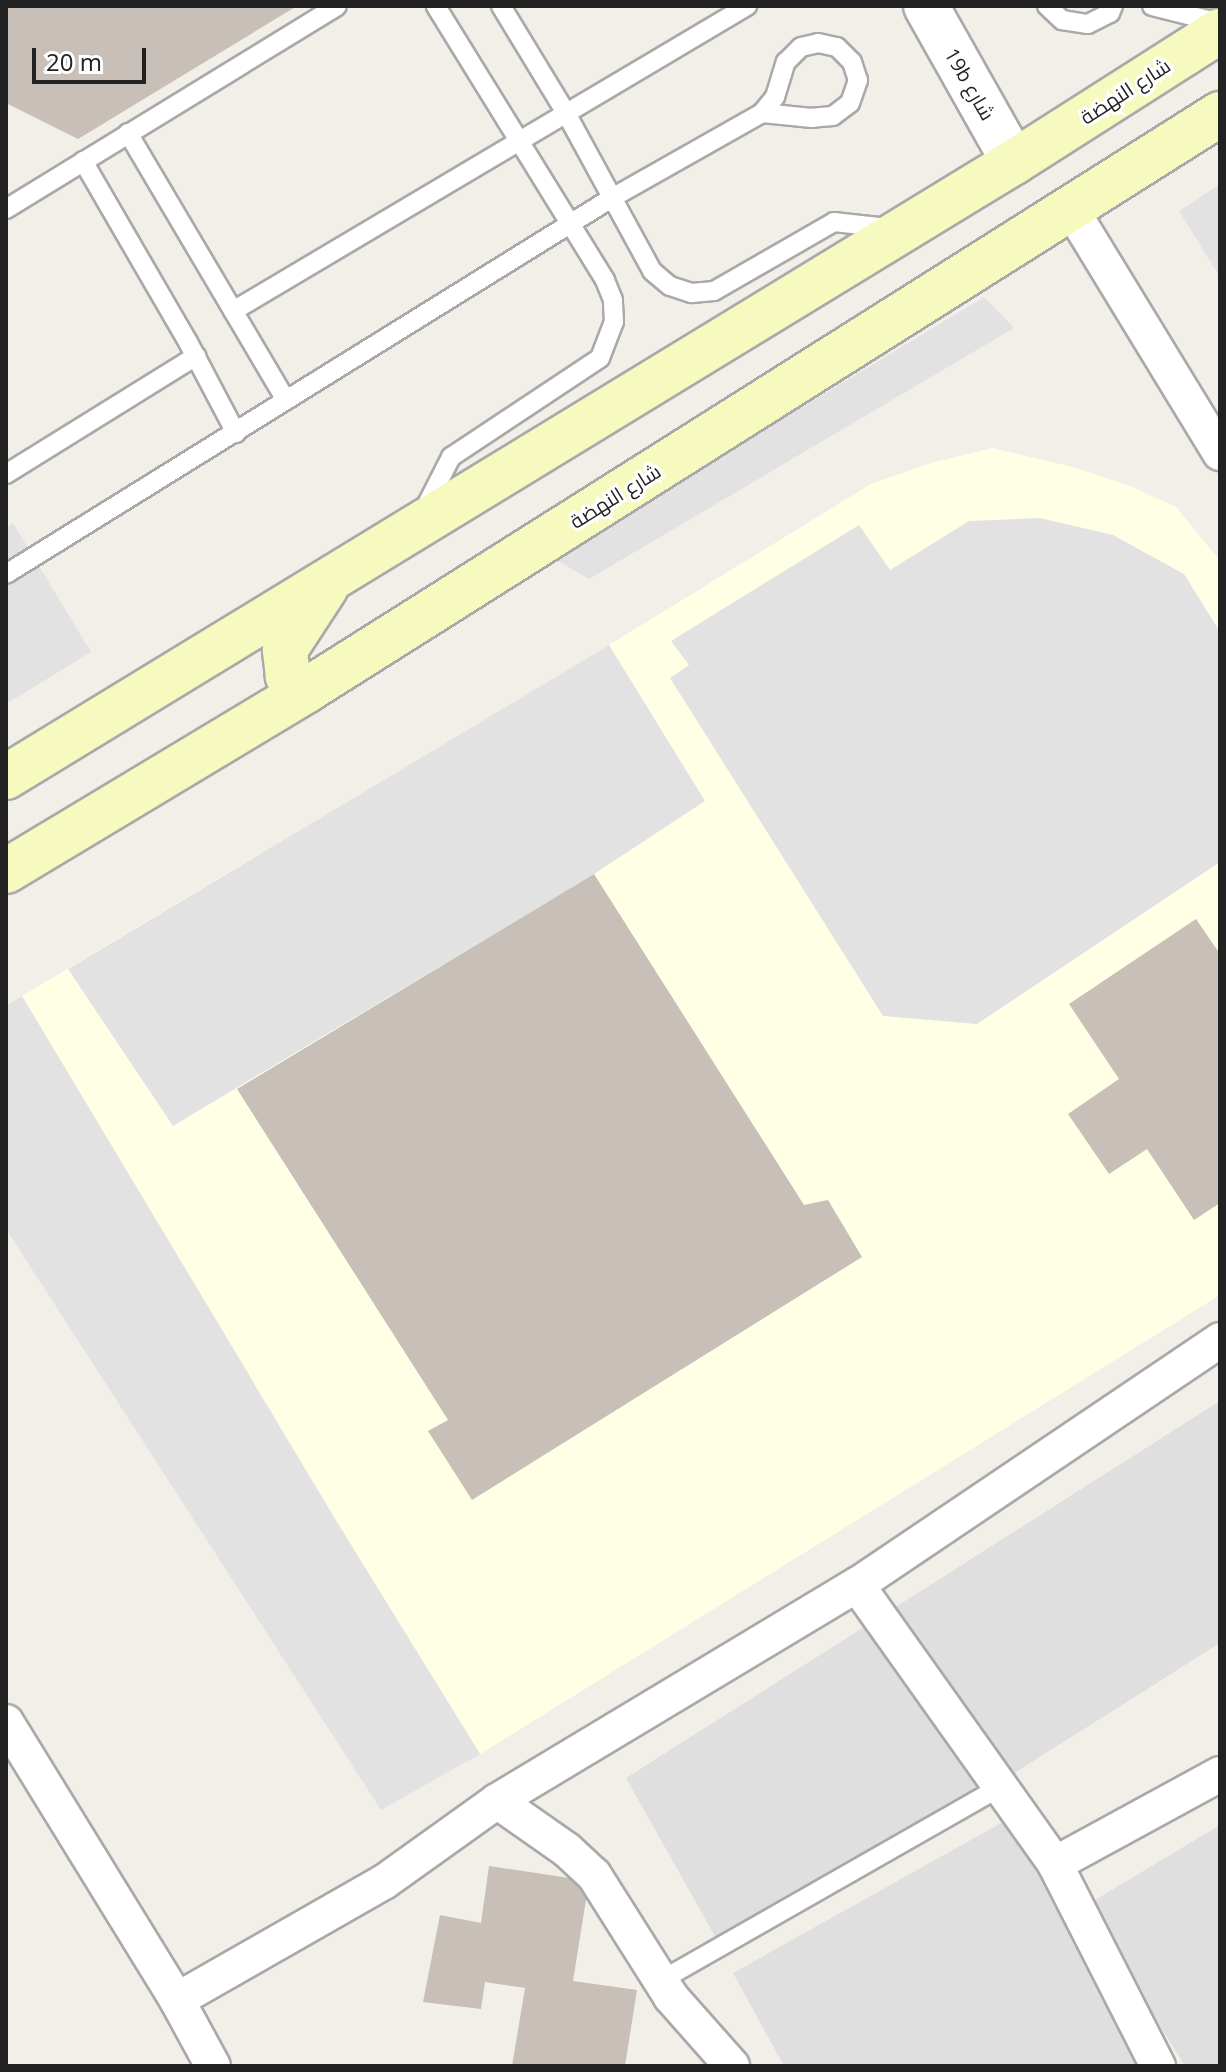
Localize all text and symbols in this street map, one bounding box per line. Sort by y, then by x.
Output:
scale bar [36,32,150,82]
street label: 19b شارع [940,44,1000,124]
text: 20 m [46,45,102,78]
street label: شارع النهضة [1075,53,1175,129]
street label: شارع النهضة [565,459,665,533]

